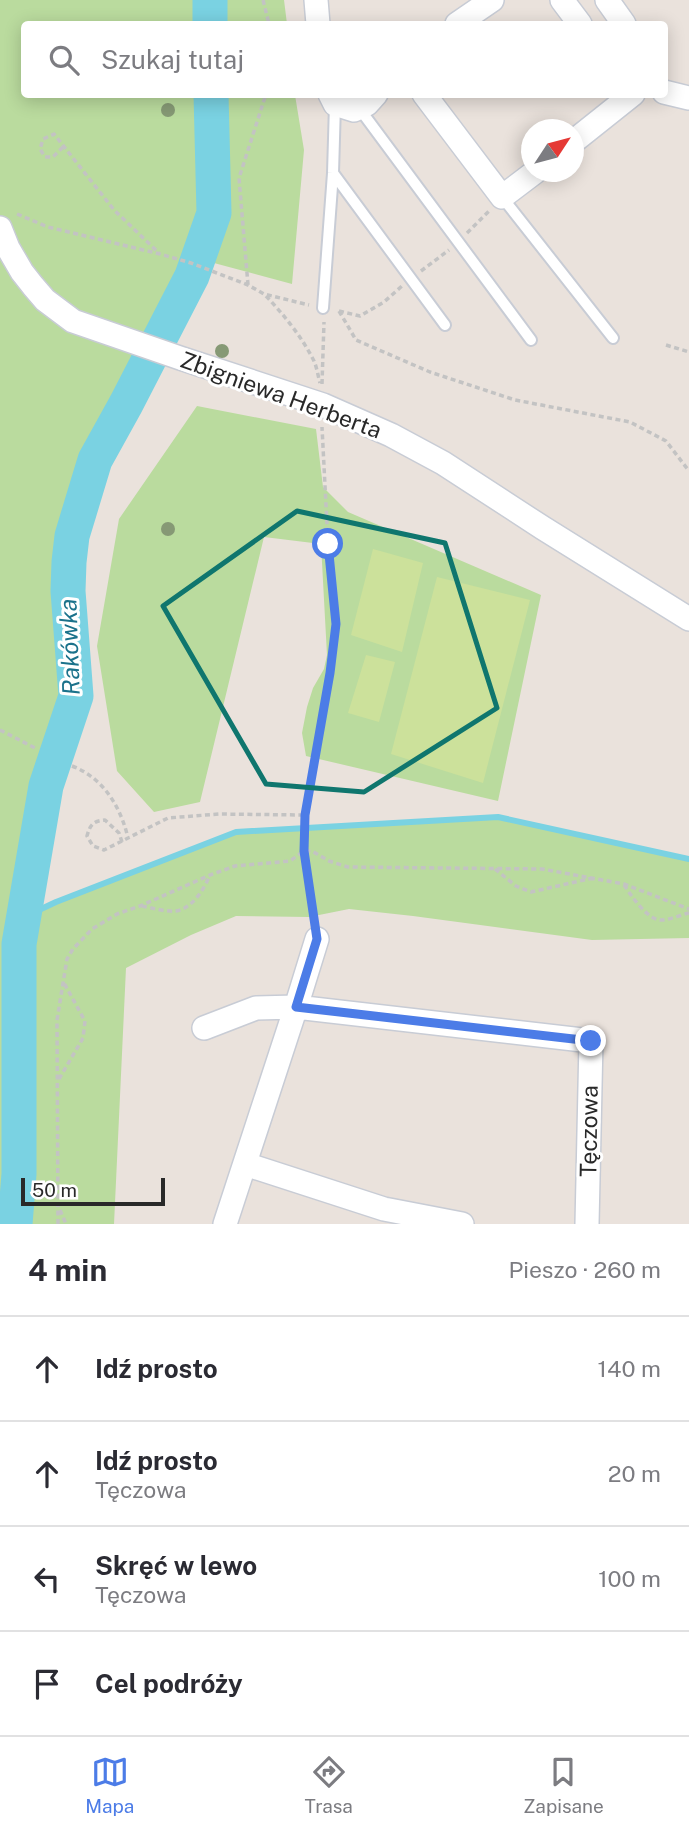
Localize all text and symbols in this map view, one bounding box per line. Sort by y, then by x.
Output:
search box [21,21,668,98]
icon: search [45,41,83,79]
text: Szukaj tutaj [101,44,244,75]
north arrow [521,119,584,182]
street label: Zbigniewa Herberta [177,346,386,444]
route start [312,528,343,559]
water label: Rakówka [53,598,85,696]
route end [575,1025,606,1056]
street label: Tęczowa [574,1085,603,1177]
scale bar [21,1175,164,1207]
text: 50 m [32,1179,77,1201]
text: 4 min [28,1252,107,1288]
text: Pieszo · 260 m [509,1256,661,1283]
icon: ahead [28,1350,66,1388]
text: Idź prosto [95,1353,218,1384]
text: 140 m [598,1355,661,1382]
text: Idź prosto [95,1445,218,1476]
icon: ahead [28,1455,66,1493]
text: 20 m [608,1460,661,1487]
text: Tęczowa [95,1476,187,1503]
text: Skręć w lewo [95,1550,257,1581]
icon: left [28,1560,66,1598]
text: 100 m [598,1565,661,1592]
text: Tęczowa [95,1581,187,1608]
icon: arrive [28,1665,66,1703]
text: Cel podróży [95,1668,243,1699]
tab: Mapa [85,1753,134,1817]
tab: Trasa [305,1753,353,1817]
tab: Zapisane [523,1753,604,1817]

